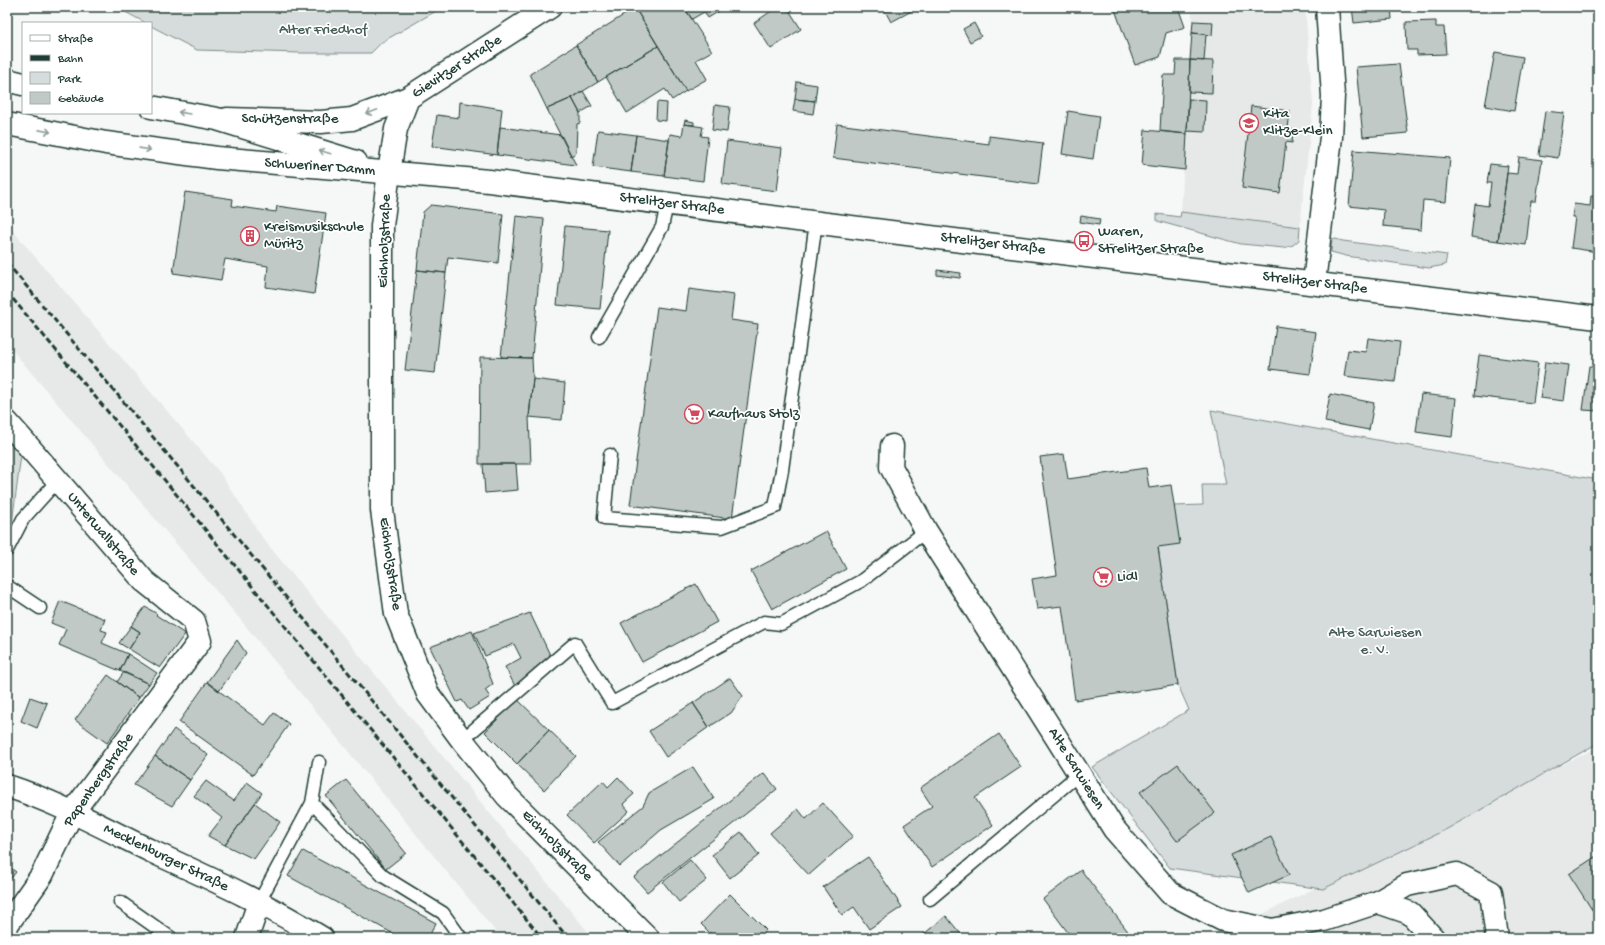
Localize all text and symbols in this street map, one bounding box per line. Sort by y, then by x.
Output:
park label: Alter Friedhof [279,21,368,39]
legend [22,22,152,114]
street label: Gievitzer Straße [409,31,505,103]
text: Straße [58,33,94,47]
text: Bahn [57,53,83,67]
text: Park [57,73,83,87]
text: Gebäude [58,93,104,107]
place label: Kita Klitze-Klein [1263,105,1333,140]
one-way arrow [366,108,378,116]
one-way arrow [178,109,191,117]
street label: Schützenstraße [242,110,339,128]
school or university icon: Kita Klitze-Klein [1238,112,1260,134]
one-way arrow [38,128,51,136]
one-way arrow [138,145,151,153]
one-way arrow [319,148,332,155]
street label: Schweriner Damm [264,154,376,180]
street label: Strelitzer Straße [618,189,726,219]
street label: Eichholzstraße [374,194,396,288]
place label: Kreismusikschule Müritz [264,218,364,253]
place label: Waren, Strelitzer Straße [1098,223,1204,258]
building icon: Kreismusikschule Müritz [239,225,261,247]
street label: Strelitzer Straße [939,229,1047,259]
bus stop icon: Waren, Strelitzer Straße [1073,230,1095,252]
street label: Strelitzer Straße [1261,268,1369,298]
supermarket icon: Kaufhaus Stolz [683,403,705,425]
place label: Kaufhaus Stolz [708,405,800,423]
street label: Unterwallstraße [63,489,143,580]
street label: Eichholzstraße [375,516,405,612]
supermarket icon: Lidl [1092,566,1114,588]
place label: Lidl [1117,568,1138,586]
park label: Alte Sarwiesen e. V. [1328,624,1422,659]
street label: Alte Sarwiesen [1044,725,1108,813]
street label: Papenbergstraße [59,729,138,831]
street label: Eichholzstraße [518,807,597,886]
street label: Mecklenburger Straße [100,820,232,896]

